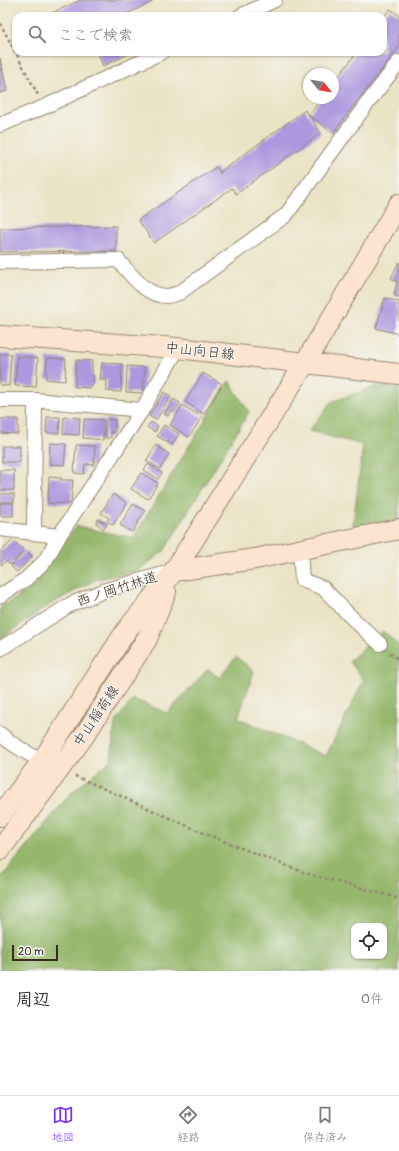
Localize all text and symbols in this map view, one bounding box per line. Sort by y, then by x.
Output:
search box [12,12,387,56]
icon: search [26,23,48,45]
text: ここで検索 [58,26,133,45]
north arrow [303,68,339,104]
street label: 中山向日線 [164,339,236,363]
street label: 西ノ岡竹林道 [74,568,160,610]
street label: 中山稲荷線 [69,682,123,750]
map controls [351,923,387,959]
button: locate [351,923,387,959]
scale bar [12,943,58,962]
text: 20 m [18,945,44,958]
text: 周辺 [16,989,50,1010]
text: 0件 [361,991,383,1007]
tab: 地図 [52,1104,74,1144]
tab: 経路 [177,1104,199,1144]
tab: 保存済み [303,1104,347,1144]

